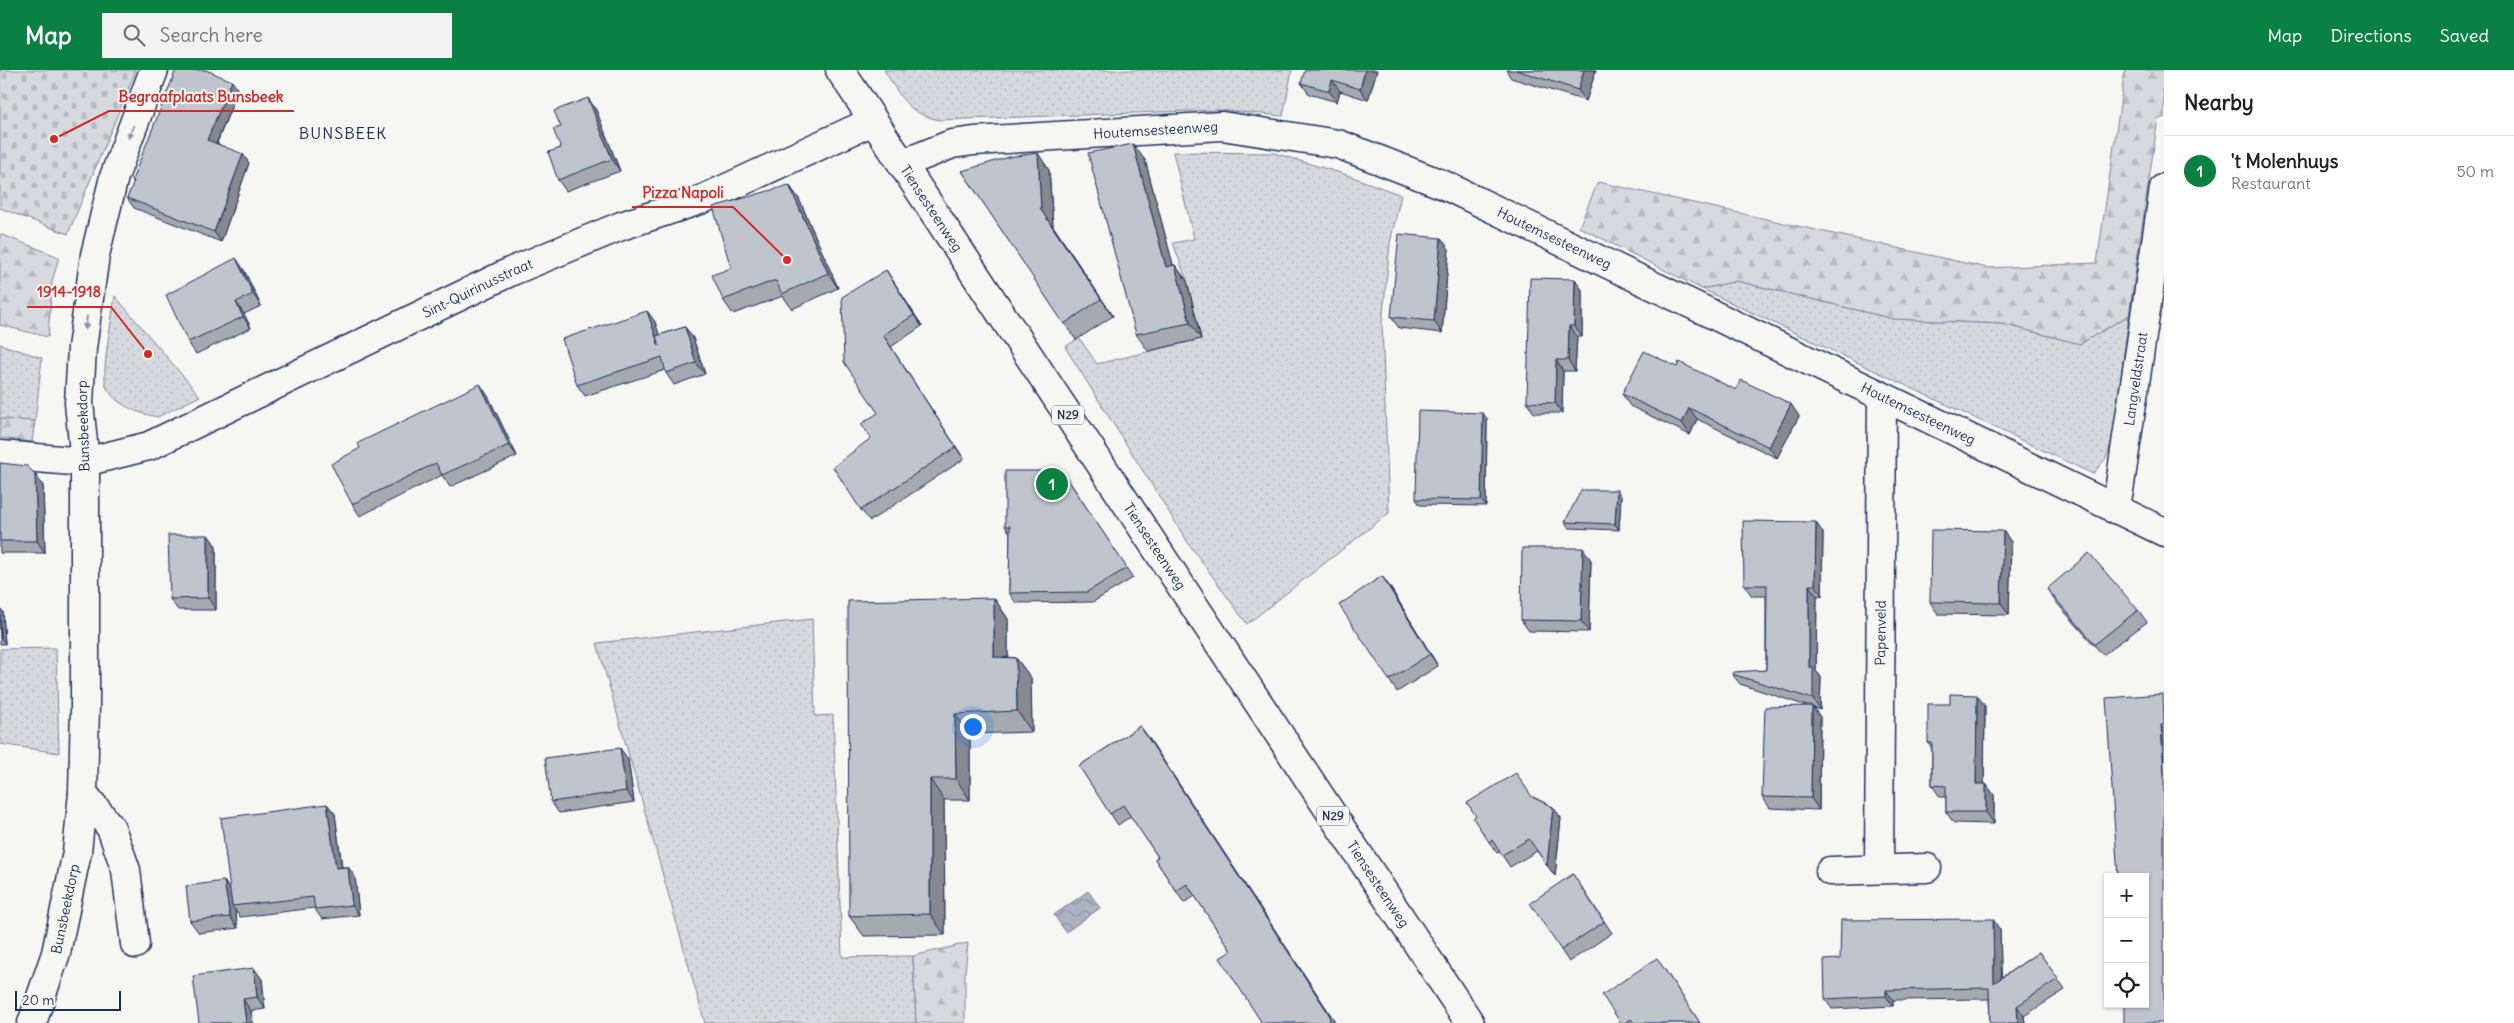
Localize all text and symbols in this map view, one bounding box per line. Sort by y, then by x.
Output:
search box [102,13,452,58]
text: Map [25,20,72,50]
icon: search [120,21,148,49]
text: Search here [160,23,263,47]
text: Map [2267,24,2302,47]
text: Directions [2330,24,2412,47]
text: Saved [2440,24,2489,47]
callout: Begraafplaats Bunsbeek [109,81,294,111]
text: Begraafplaats Bunsbeek [119,87,284,107]
text: Nearby [2184,89,2254,116]
street label: Houtemsesteenweg [1093,117,1218,143]
district label: BUNSBEEK [299,123,387,143]
one-way arrow [127,125,135,140]
text: 't Molenhuys [2231,149,2338,173]
text: 1 [2197,161,2203,181]
text: 50 m [2456,161,2494,181]
street label: Tiensesteenweg [896,162,967,255]
text: Restaurant [2231,173,2311,193]
callout: Pizza Napoli [632,177,733,207]
text: Pizza Napoli [642,183,724,203]
street label: Houtemsesteenweg [1494,203,1614,273]
street label: Sint-Quirinusstraat [419,254,536,322]
callout: 1914-1918 [27,277,111,307]
text: 1914-1918 [37,282,101,301]
one-way arrow [81,316,89,332]
street label: Langveldstraat [2120,331,2152,427]
street label: Houtemsesteenweg [1858,378,1978,449]
street label: Bunsbeekdorp [72,380,94,472]
road number: N29 [1052,406,1084,424]
pin: 1 [1036,465,1068,503]
street label: Tiensesteenweg [1120,499,1190,593]
street label: Papenveld [1871,600,1890,666]
your location [960,714,986,740]
road number: N29 [1317,806,1349,826]
street label: Tiensesteenweg [1343,837,1413,931]
street label: Bunsbeekdorp [47,862,83,956]
map controls [2104,873,2149,1008]
button: + [2104,873,2149,918]
button: − [2104,918,2149,963]
button: locate [2104,963,2149,1008]
scale bar [15,988,121,1011]
text: 20 m [22,991,55,1009]

